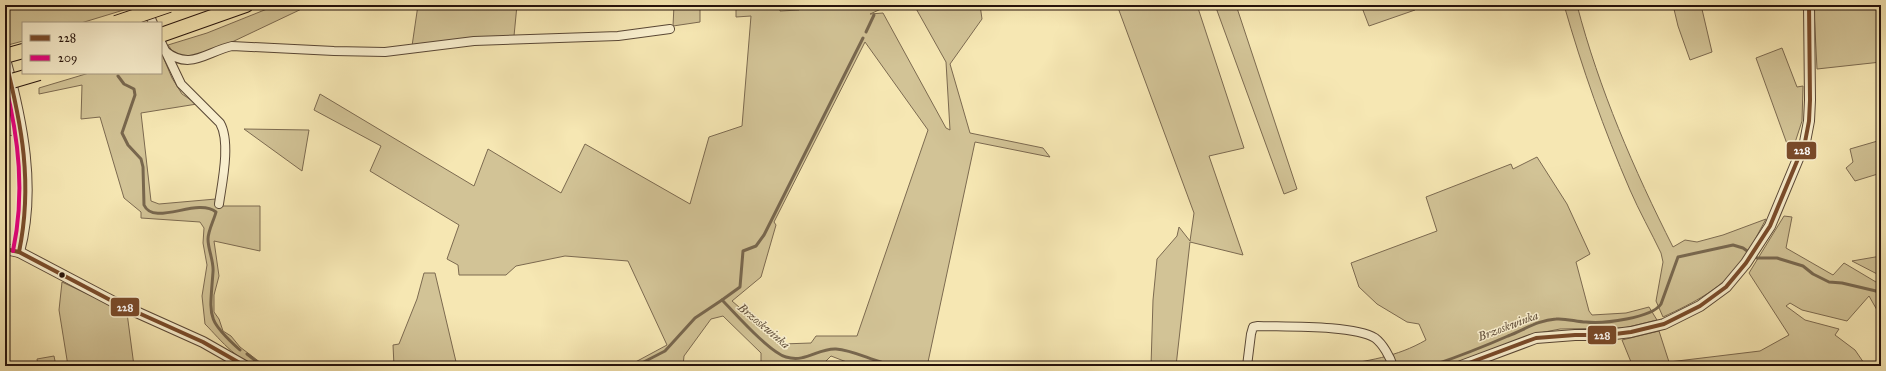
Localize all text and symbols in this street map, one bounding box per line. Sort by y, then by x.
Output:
legend [22,22,162,74]
text: 228 [58,31,76,45]
text: 209 [58,51,77,65]
line badge: 228 [1786,141,1817,160]
text: 228 [1794,144,1810,157]
unlabelled marker [57,270,67,280]
line badge: 228 [110,297,140,317]
water label: Brzoskwinka [734,300,793,352]
text: 228 [117,301,133,314]
water label: Brzoskwinka [1475,308,1540,344]
line badge: 228 [1587,325,1617,345]
text: 228 [1594,329,1610,342]

